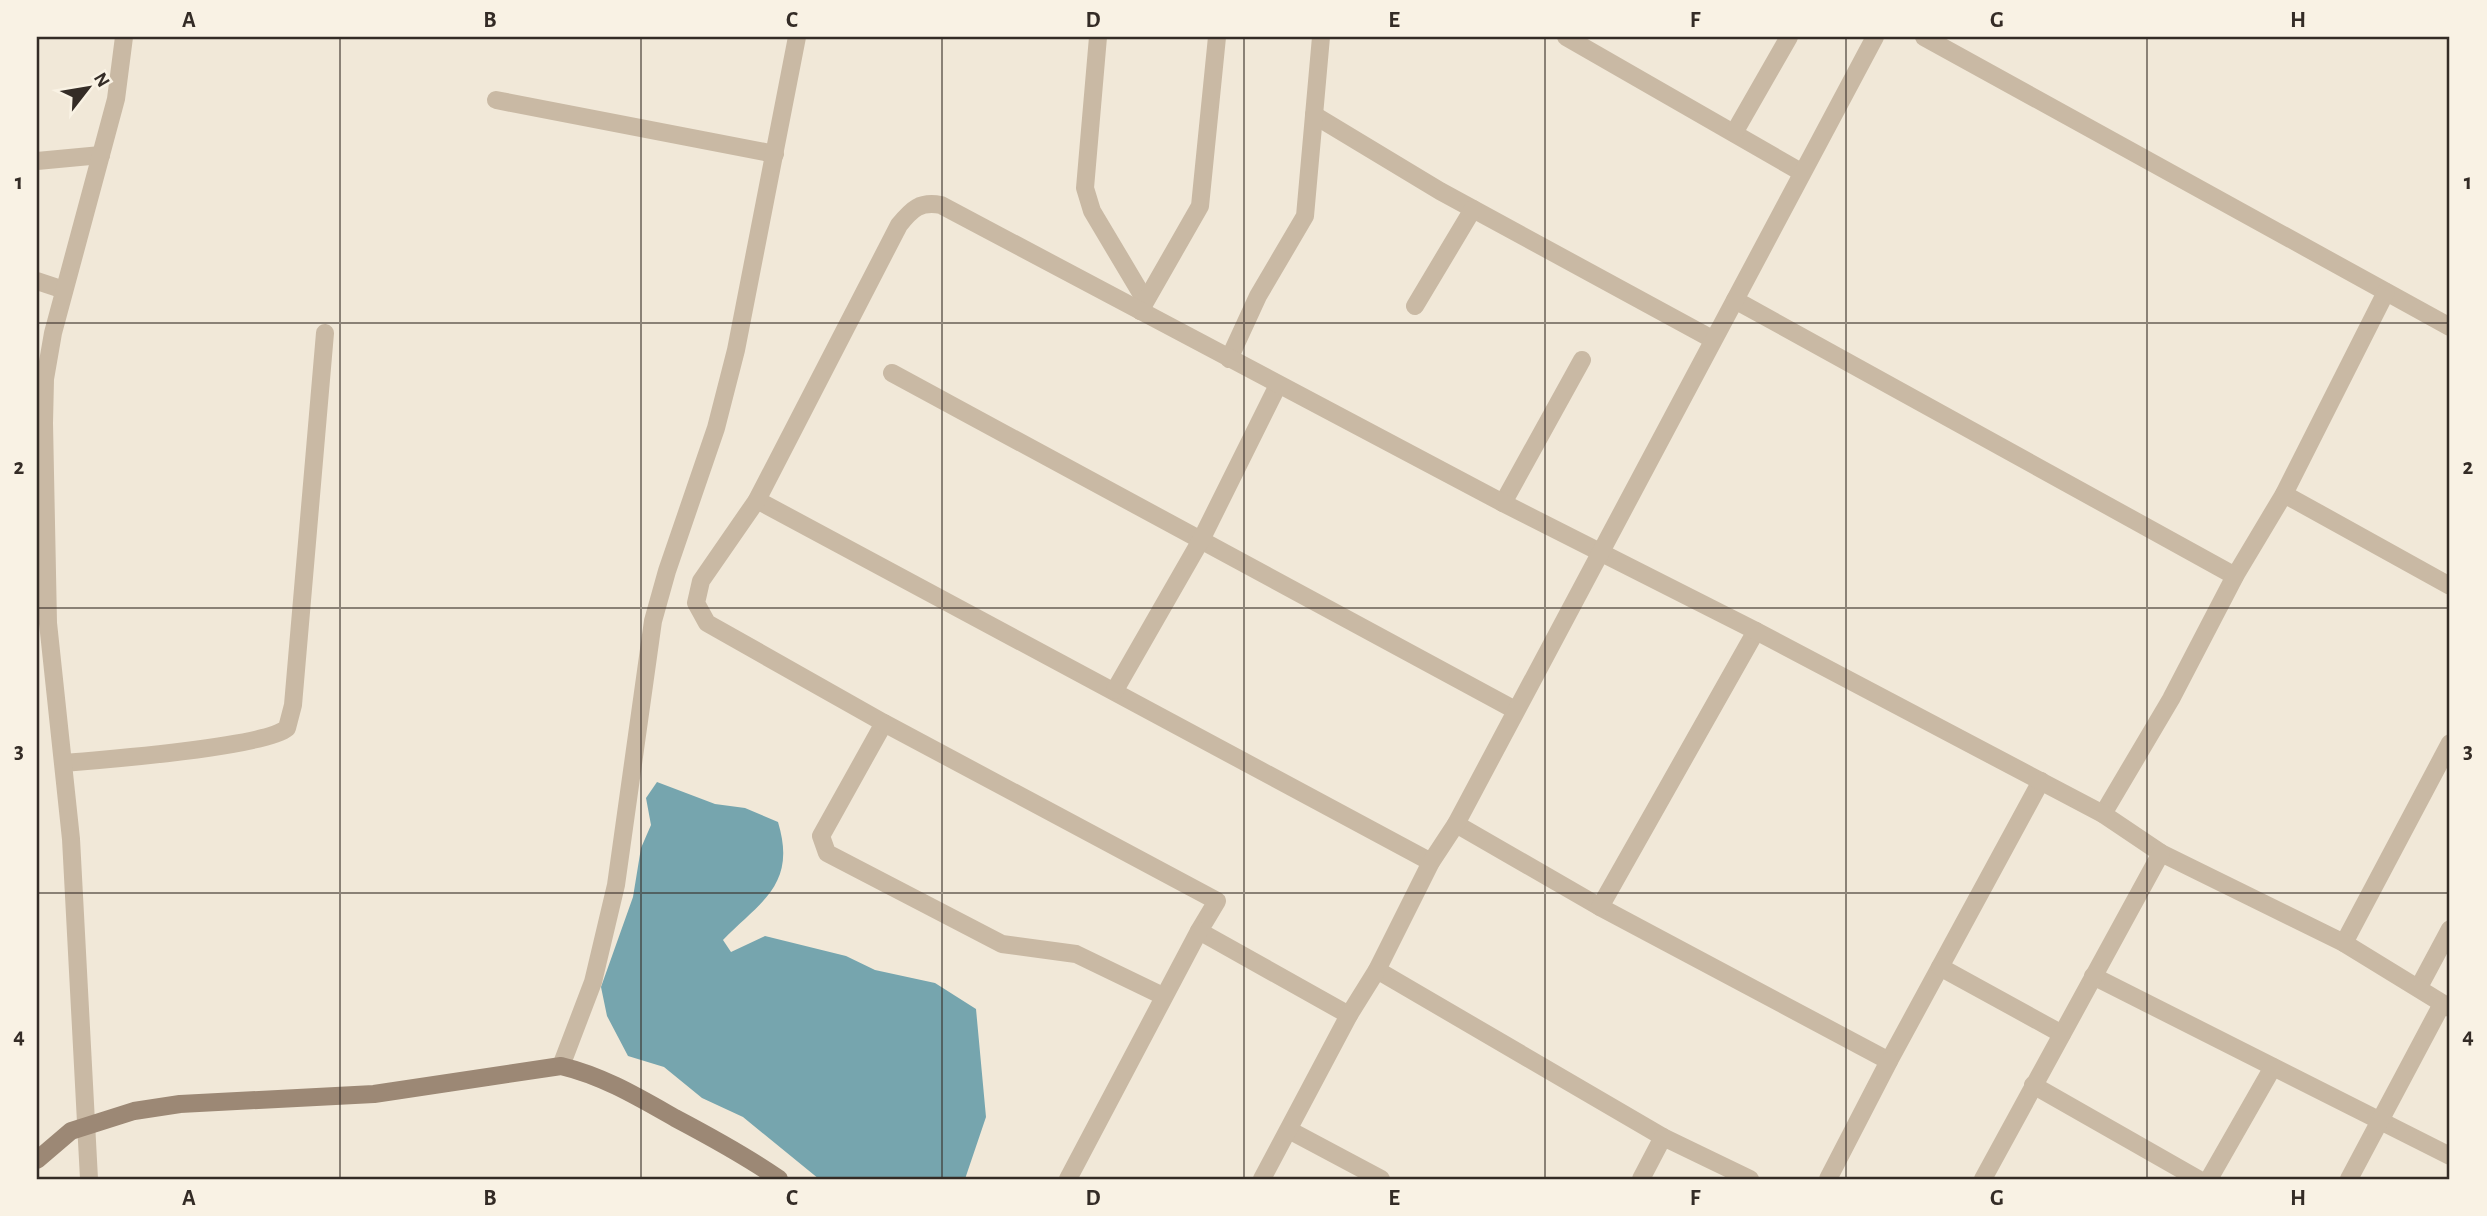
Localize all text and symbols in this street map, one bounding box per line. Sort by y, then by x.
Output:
text: A [182,9,196,32]
text: B [483,9,497,32]
text: C [786,9,798,32]
text: D [1085,9,1101,32]
text: E [1388,9,1400,32]
text: F [1690,9,1701,32]
text: G [1990,9,2004,32]
text: H [2290,9,2306,32]
north arrow [52,52,122,122]
text: N [90,69,113,91]
text: 1 [15,171,23,194]
text: 1 [2464,171,2472,194]
text: 2 [14,456,25,479]
text: 2 [2463,456,2474,479]
text: 3 [14,740,24,763]
text: 3 [2463,740,2473,763]
text: 4 [13,1025,25,1048]
text: 4 [2462,1025,2474,1048]
text: A [182,1187,196,1210]
text: B [483,1187,497,1210]
text: C [786,1187,798,1210]
text: D [1085,1187,1101,1210]
text: E [1388,1187,1400,1210]
text: F [1690,1187,1701,1210]
text: G [1990,1187,2004,1210]
text: H [2290,1187,2306,1210]

